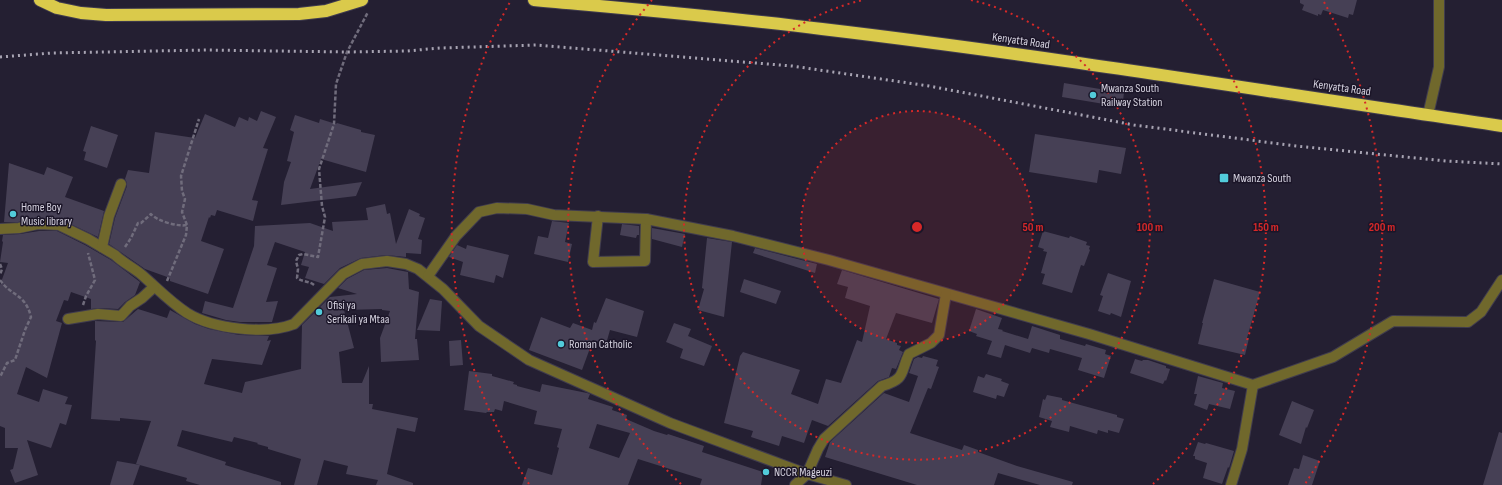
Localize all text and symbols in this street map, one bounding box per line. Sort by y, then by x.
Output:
street label: Kenyatta Road [991,30,1051,52]
street label: Kenyatta Road [1312,77,1372,99]
place label: Mwanza South Railway Station [1101,81,1163,110]
marker: Mwanza South Railway Station [1088,90,1098,100]
place label: Mwanza South [1233,171,1291,186]
marker: Mwanza South [1218,172,1230,184]
place label: Home Boy Music library [21,200,73,229]
marker: Home Boy Music library [8,209,18,219]
centre of rings [910,220,924,234]
text: 50 m [1023,220,1043,235]
text: 100 m [1137,220,1163,235]
text: 150 m [1253,220,1279,235]
text: 200 m [1369,220,1395,235]
place label: Ofisi ya Serikali ya Mtaa [327,298,390,327]
marker: Ofisi ya Serikali ya Mtaa [314,307,324,317]
place label: Roman Catholic [569,337,632,352]
marker: Roman Catholic [556,339,566,349]
place label: NCCR Mageuzi [774,465,832,480]
marker: NCCR Mageuzi [761,467,771,477]

